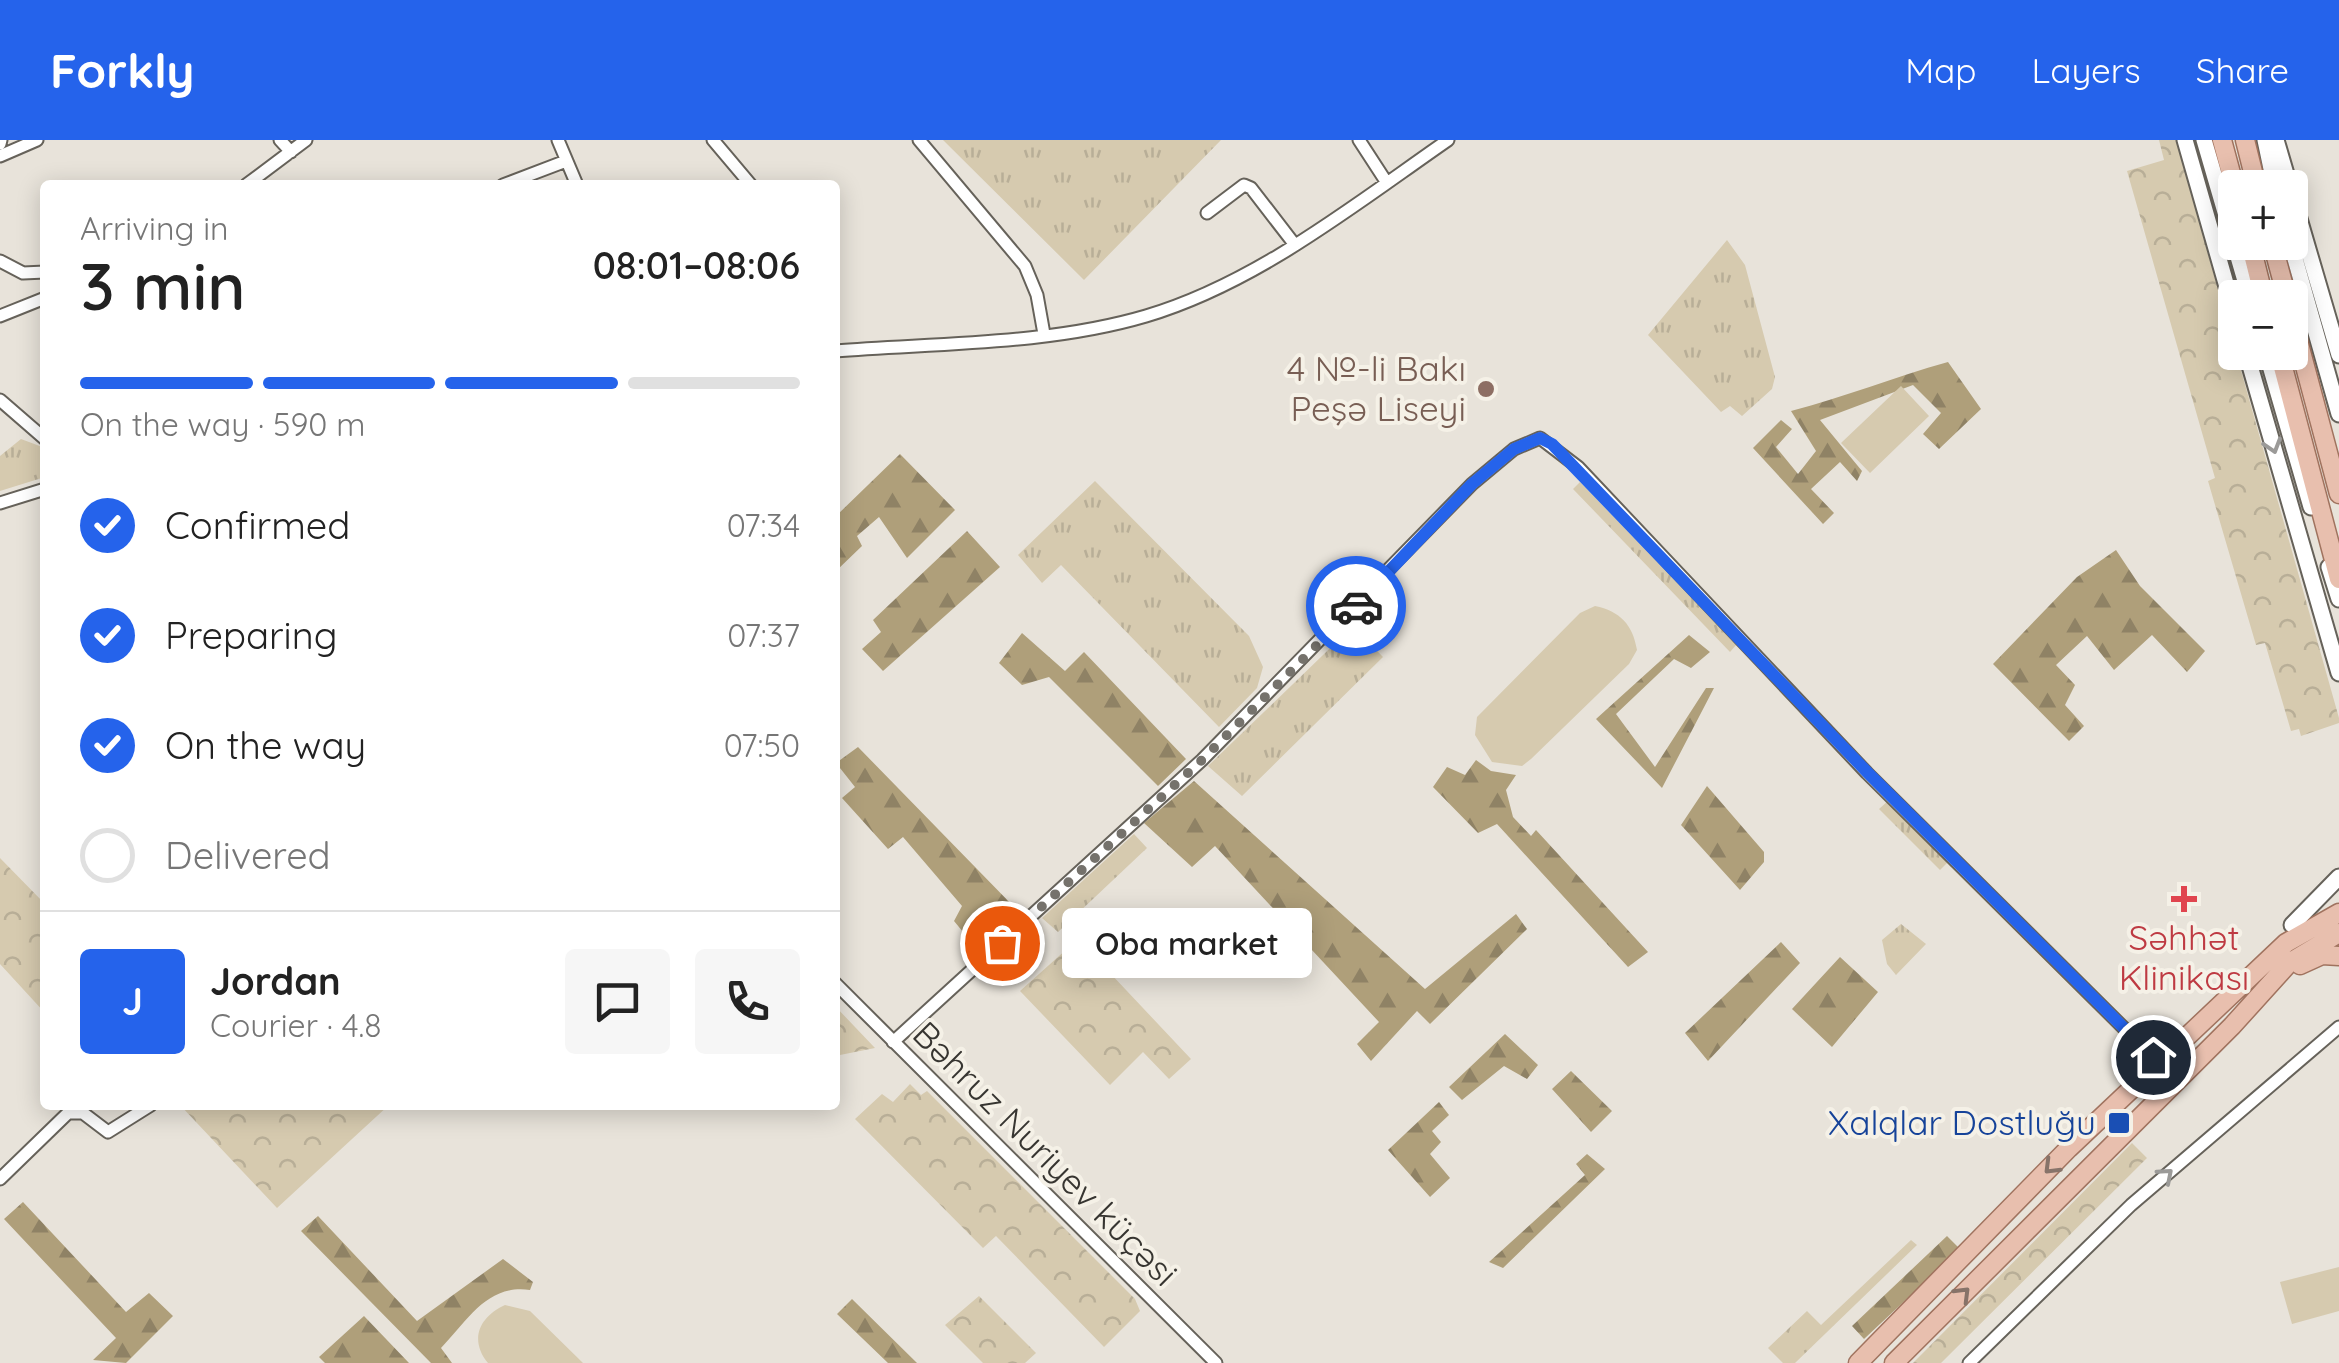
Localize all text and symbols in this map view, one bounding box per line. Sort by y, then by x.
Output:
text: Forkly [50,40,195,100]
text: Map [1905,48,1977,92]
text: Layers [2032,48,2141,92]
text: Share [2196,48,2289,92]
map controls [2218,170,2308,370]
button: + [2218,170,2308,260]
text: Arriving in [80,208,229,248]
text: 08:01–08:06 [593,241,800,289]
text: 3 min [80,245,246,326]
button: − [2218,280,2308,370]
place label: 4 №-li Bakı Peşə Liseyi [1287,346,1466,430]
marker: 4 №-li Bakı Peşə Liseyi [1475,378,1497,400]
text: On the way · 590 m [80,404,365,444]
one-way arrow [2261,437,2282,454]
icon: check [80,498,135,553]
text: Confirmed [165,501,350,549]
text: 07:34 [727,505,800,545]
courier [1306,556,1406,656]
icon: car [1329,579,1384,634]
icon: check [80,608,135,663]
text: Preparing [165,611,337,659]
text: 07:37 [727,615,800,655]
icon: check [80,718,135,773]
text: On the way [165,721,366,769]
text: 07:50 [724,725,800,765]
text: Delivered [165,831,331,879]
marker: Səhhət Klinikası [2171,886,2197,912]
pin [960,901,1045,986]
callout: Oba market [1062,908,1312,978]
place label: Səhhət Klinikası [2119,915,2249,999]
icon: bag [975,916,1030,971]
text: Oba market [1095,923,1279,963]
button: chat [565,949,670,1054]
button: phone [695,949,800,1054]
text: Jordan [210,957,341,1005]
text: J [122,977,143,1025]
text: Courier · 4.8 [210,1005,382,1045]
street label: Bəhruz Nuriyev küçəsi [904,1012,1187,1295]
pin [2111,1015,2196,1100]
icon: home [2126,1030,2181,1085]
place label: Xalqlar Dostluğu [1828,1100,2096,1144]
marker: Xalqlar Dostluğu [2106,1110,2132,1136]
one-way arrow [2045,1155,2063,1173]
one-way arrow [2154,1169,2173,1187]
one-way arrow [1952,1288,1970,1306]

